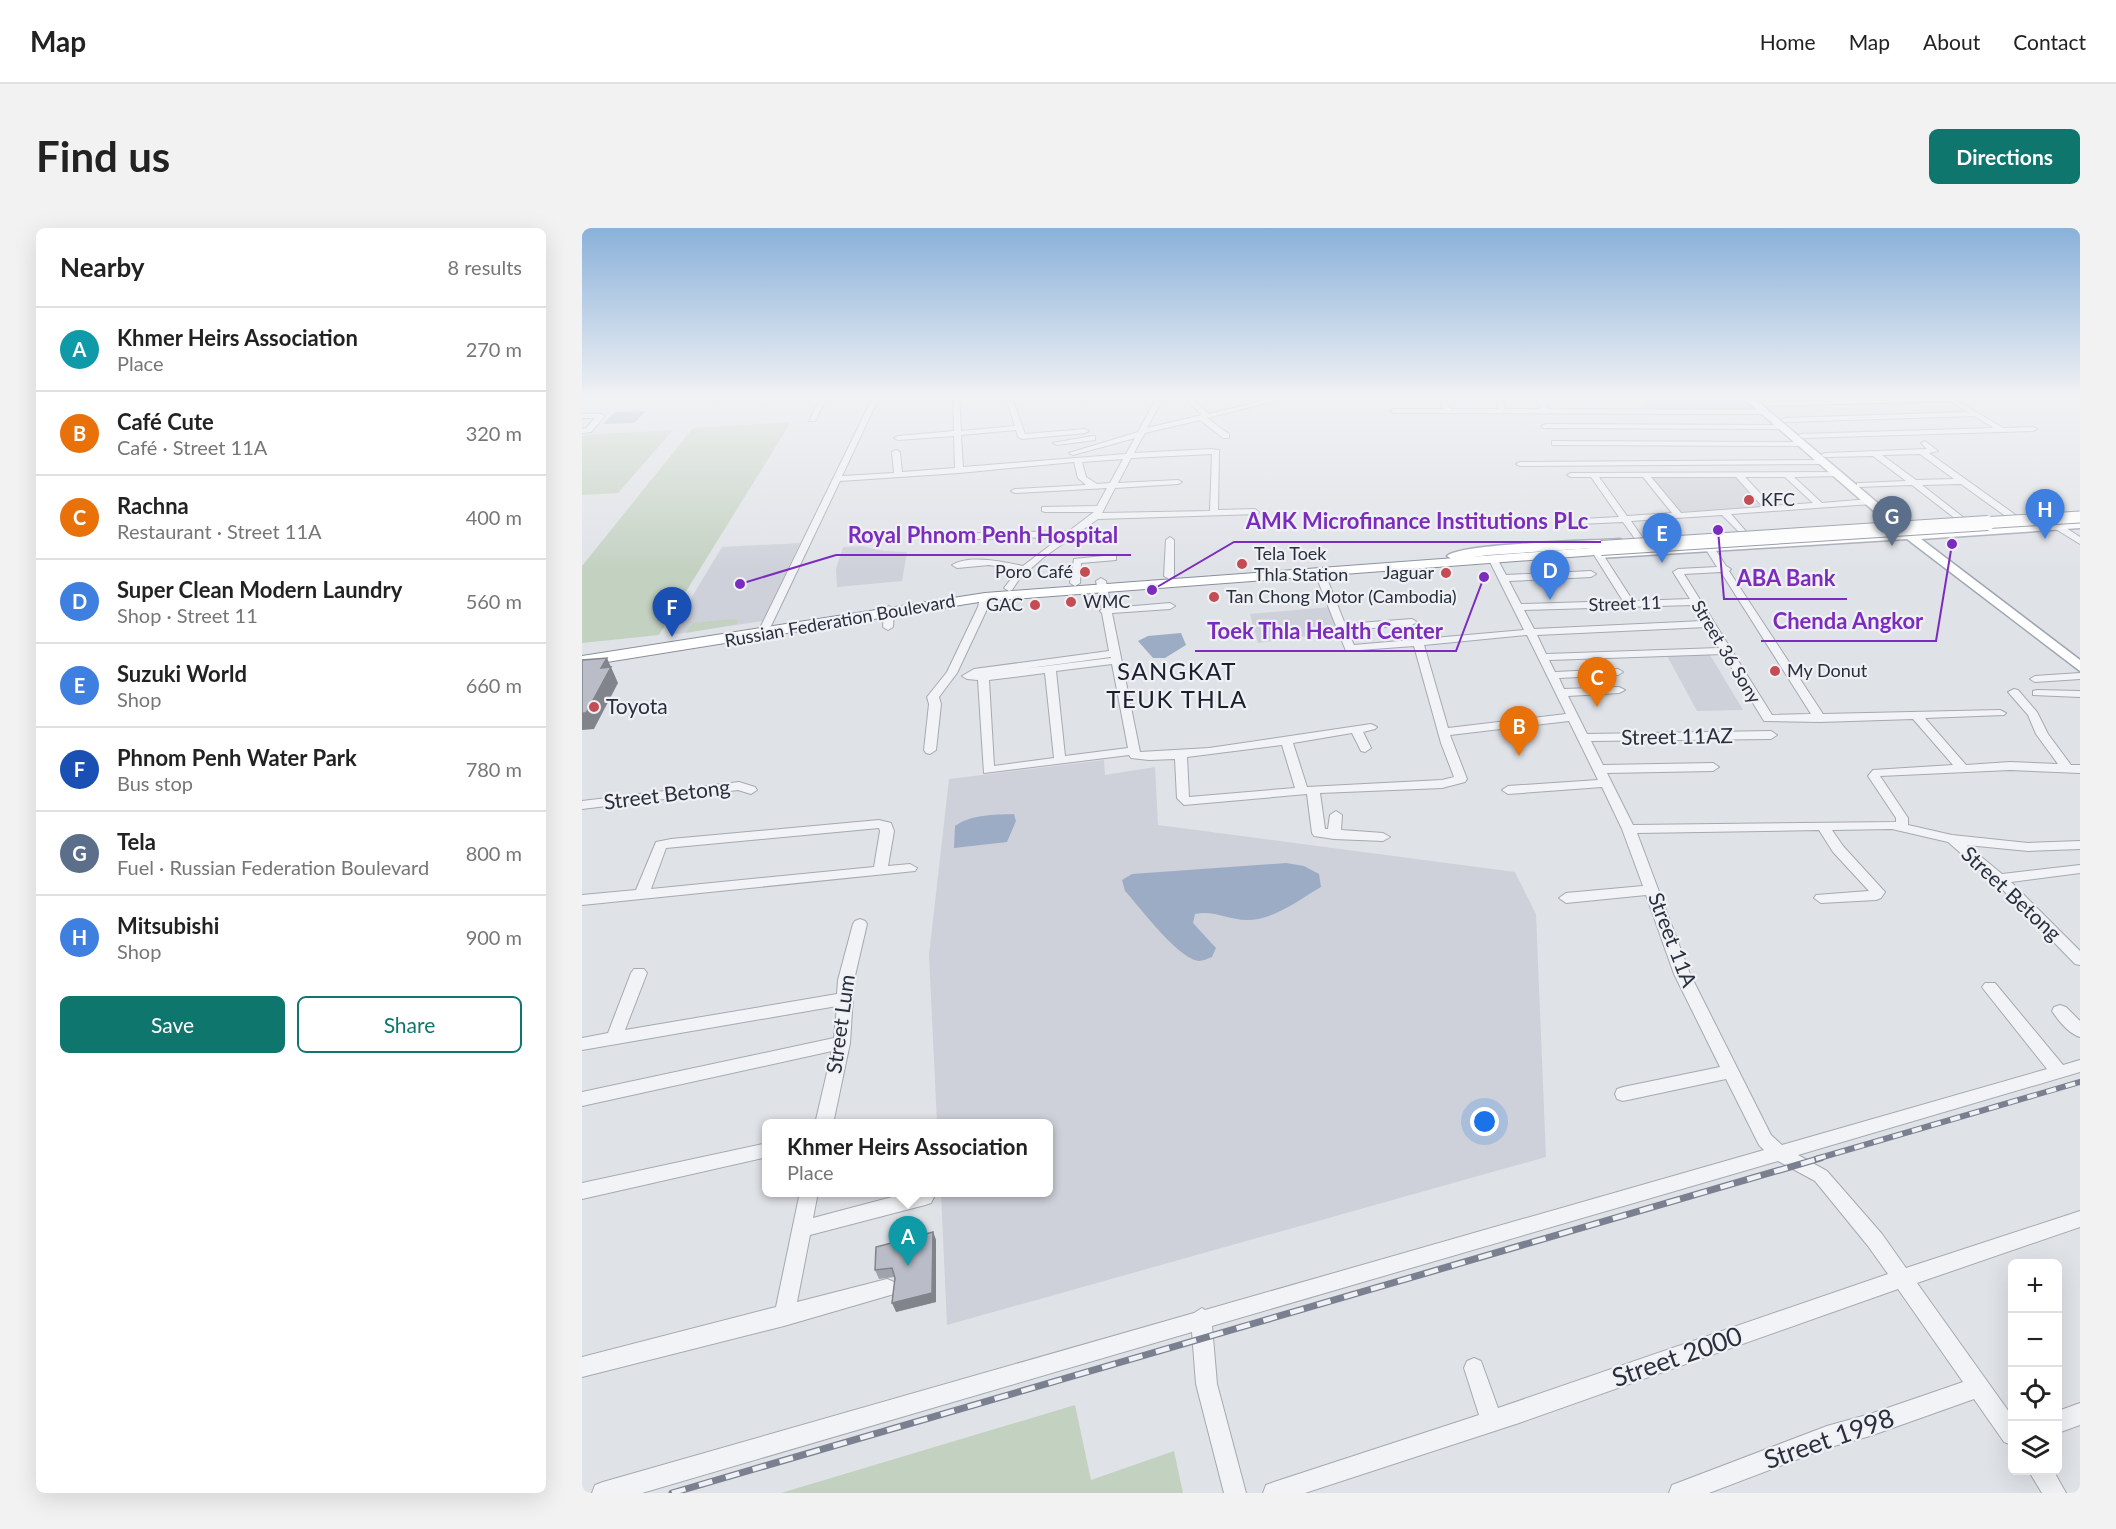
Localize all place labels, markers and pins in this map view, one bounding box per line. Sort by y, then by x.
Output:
place label: KFC [1761,488,1795,510]
pin: H [2026,490,2064,539]
marker: KFC [1742,493,1756,507]
pin: G [1872,496,1912,546]
callout: AMK Microfinance Institutions PLc [1234,502,1601,542]
pin: E [1642,514,1682,563]
callout: Royal Phnom Penh Hospital [836,515,1131,555]
place label: Tela Toek Thla Station [1254,542,1348,585]
pin: D [1530,550,1570,600]
marker: Tela Toek Thla Station [1235,557,1249,571]
callout: ABA Bank [1724,559,1847,599]
place label: Poro Café [995,560,1073,582]
place label: Jaguar [1383,561,1434,583]
marker: Poro Café [1078,565,1092,579]
marker: Jaguar [1439,566,1453,580]
place label: Tan Chong Motor (Cambodia) [1226,585,1457,607]
pin: F [652,588,692,637]
place label: WMC [1083,590,1130,612]
marker: Tan Chong Motor (Cambodia) [1207,590,1221,604]
place label: GAC [986,593,1023,615]
marker: WMC [1064,595,1078,609]
marker: GAC [1028,598,1042,612]
callout: Chenda Angkor [1761,601,1936,641]
callout: Toek Thla Health Center [1195,611,1456,651]
pin: C [1578,658,1616,707]
place label: My Donut [1787,659,1868,681]
marker: My Donut [1768,664,1782,678]
place label: Toyota [606,693,668,718]
marker: Toyota [587,700,601,714]
pin: B [1500,706,1538,756]
pin: A [888,1216,928,1266]

